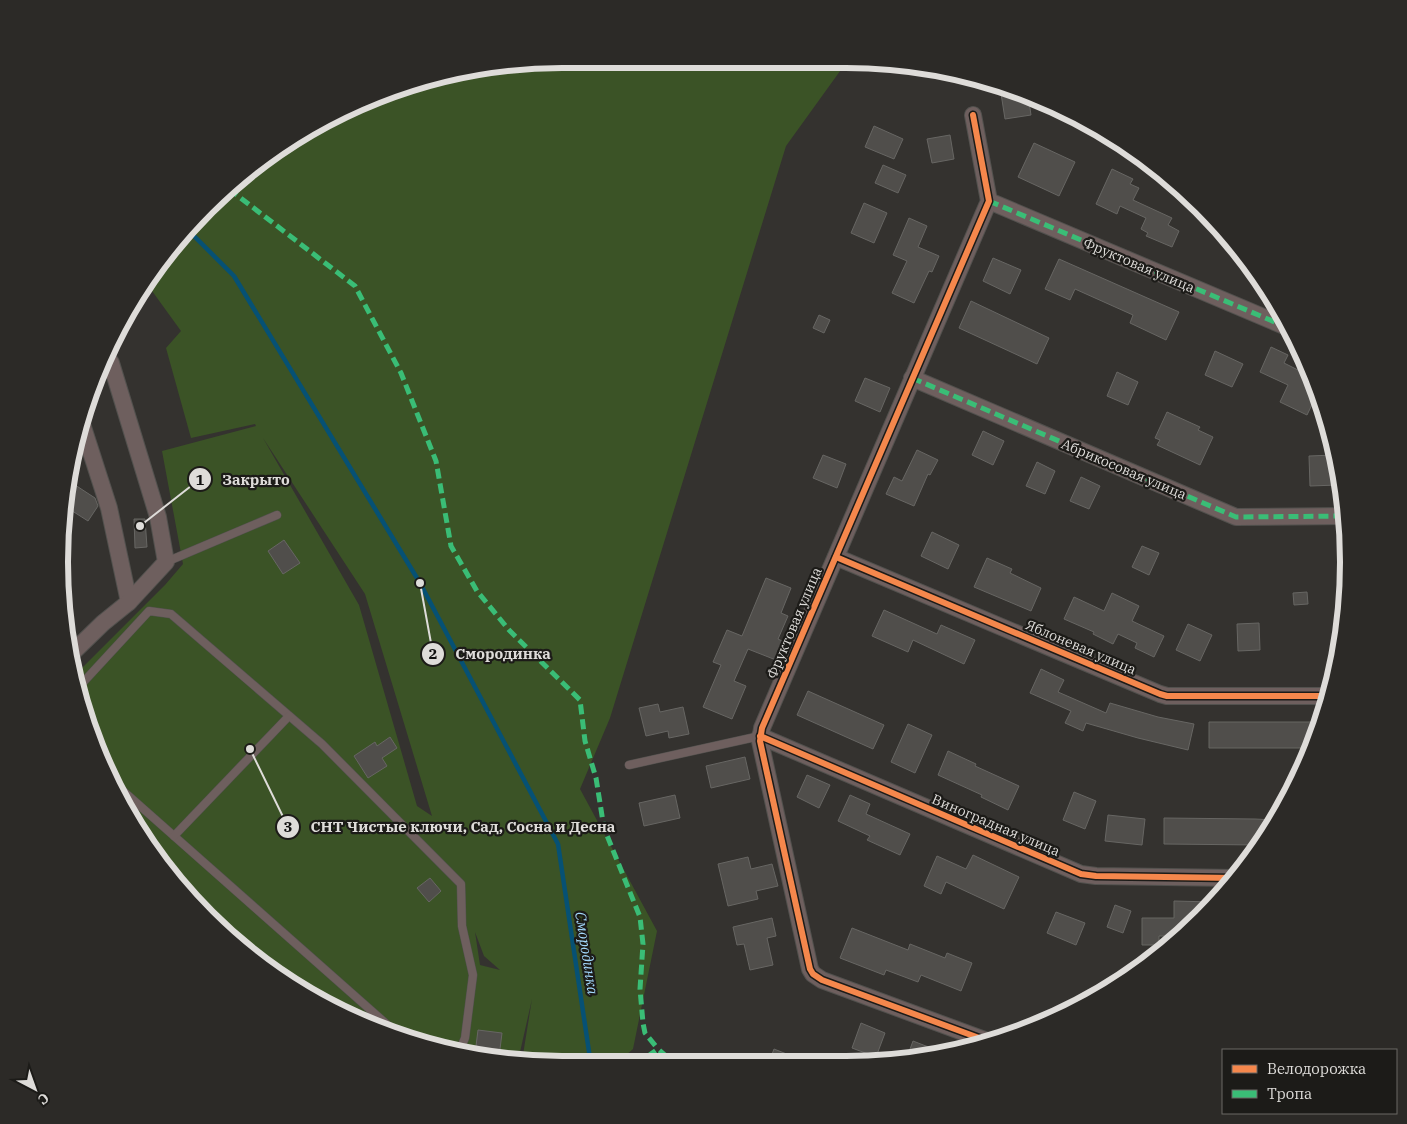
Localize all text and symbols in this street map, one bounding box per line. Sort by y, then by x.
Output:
street label: Фруктовая улица [1081,233,1198,297]
street label: Абрикосовая улица [1059,434,1190,504]
callout: Закрыто [187,464,300,494]
text: 1 [195,470,205,489]
text: Закрыто [222,470,290,489]
street label: Фруктовая улица [762,564,826,681]
street label: Яблоневая улица [1023,616,1139,679]
callout: Смородинка [420,639,561,669]
text: 2 [428,644,438,663]
text: Смородинка [455,644,551,663]
street label: Виноградная улица [929,790,1063,860]
callout: СНТ Чистые ключи, Сад, Сосна и Десна [276,812,626,842]
text: 3 [283,817,293,836]
text: СНТ Чистые ключи, Сад, Сосна и Десна [311,817,616,836]
water label: Смородинка [571,910,603,997]
legend [1222,1049,1397,1114]
text: Велодорожка [1267,1059,1366,1078]
north arrow [10,1064,60,1114]
text: Тропа [1267,1084,1312,1103]
text: С [34,1089,53,1109]

